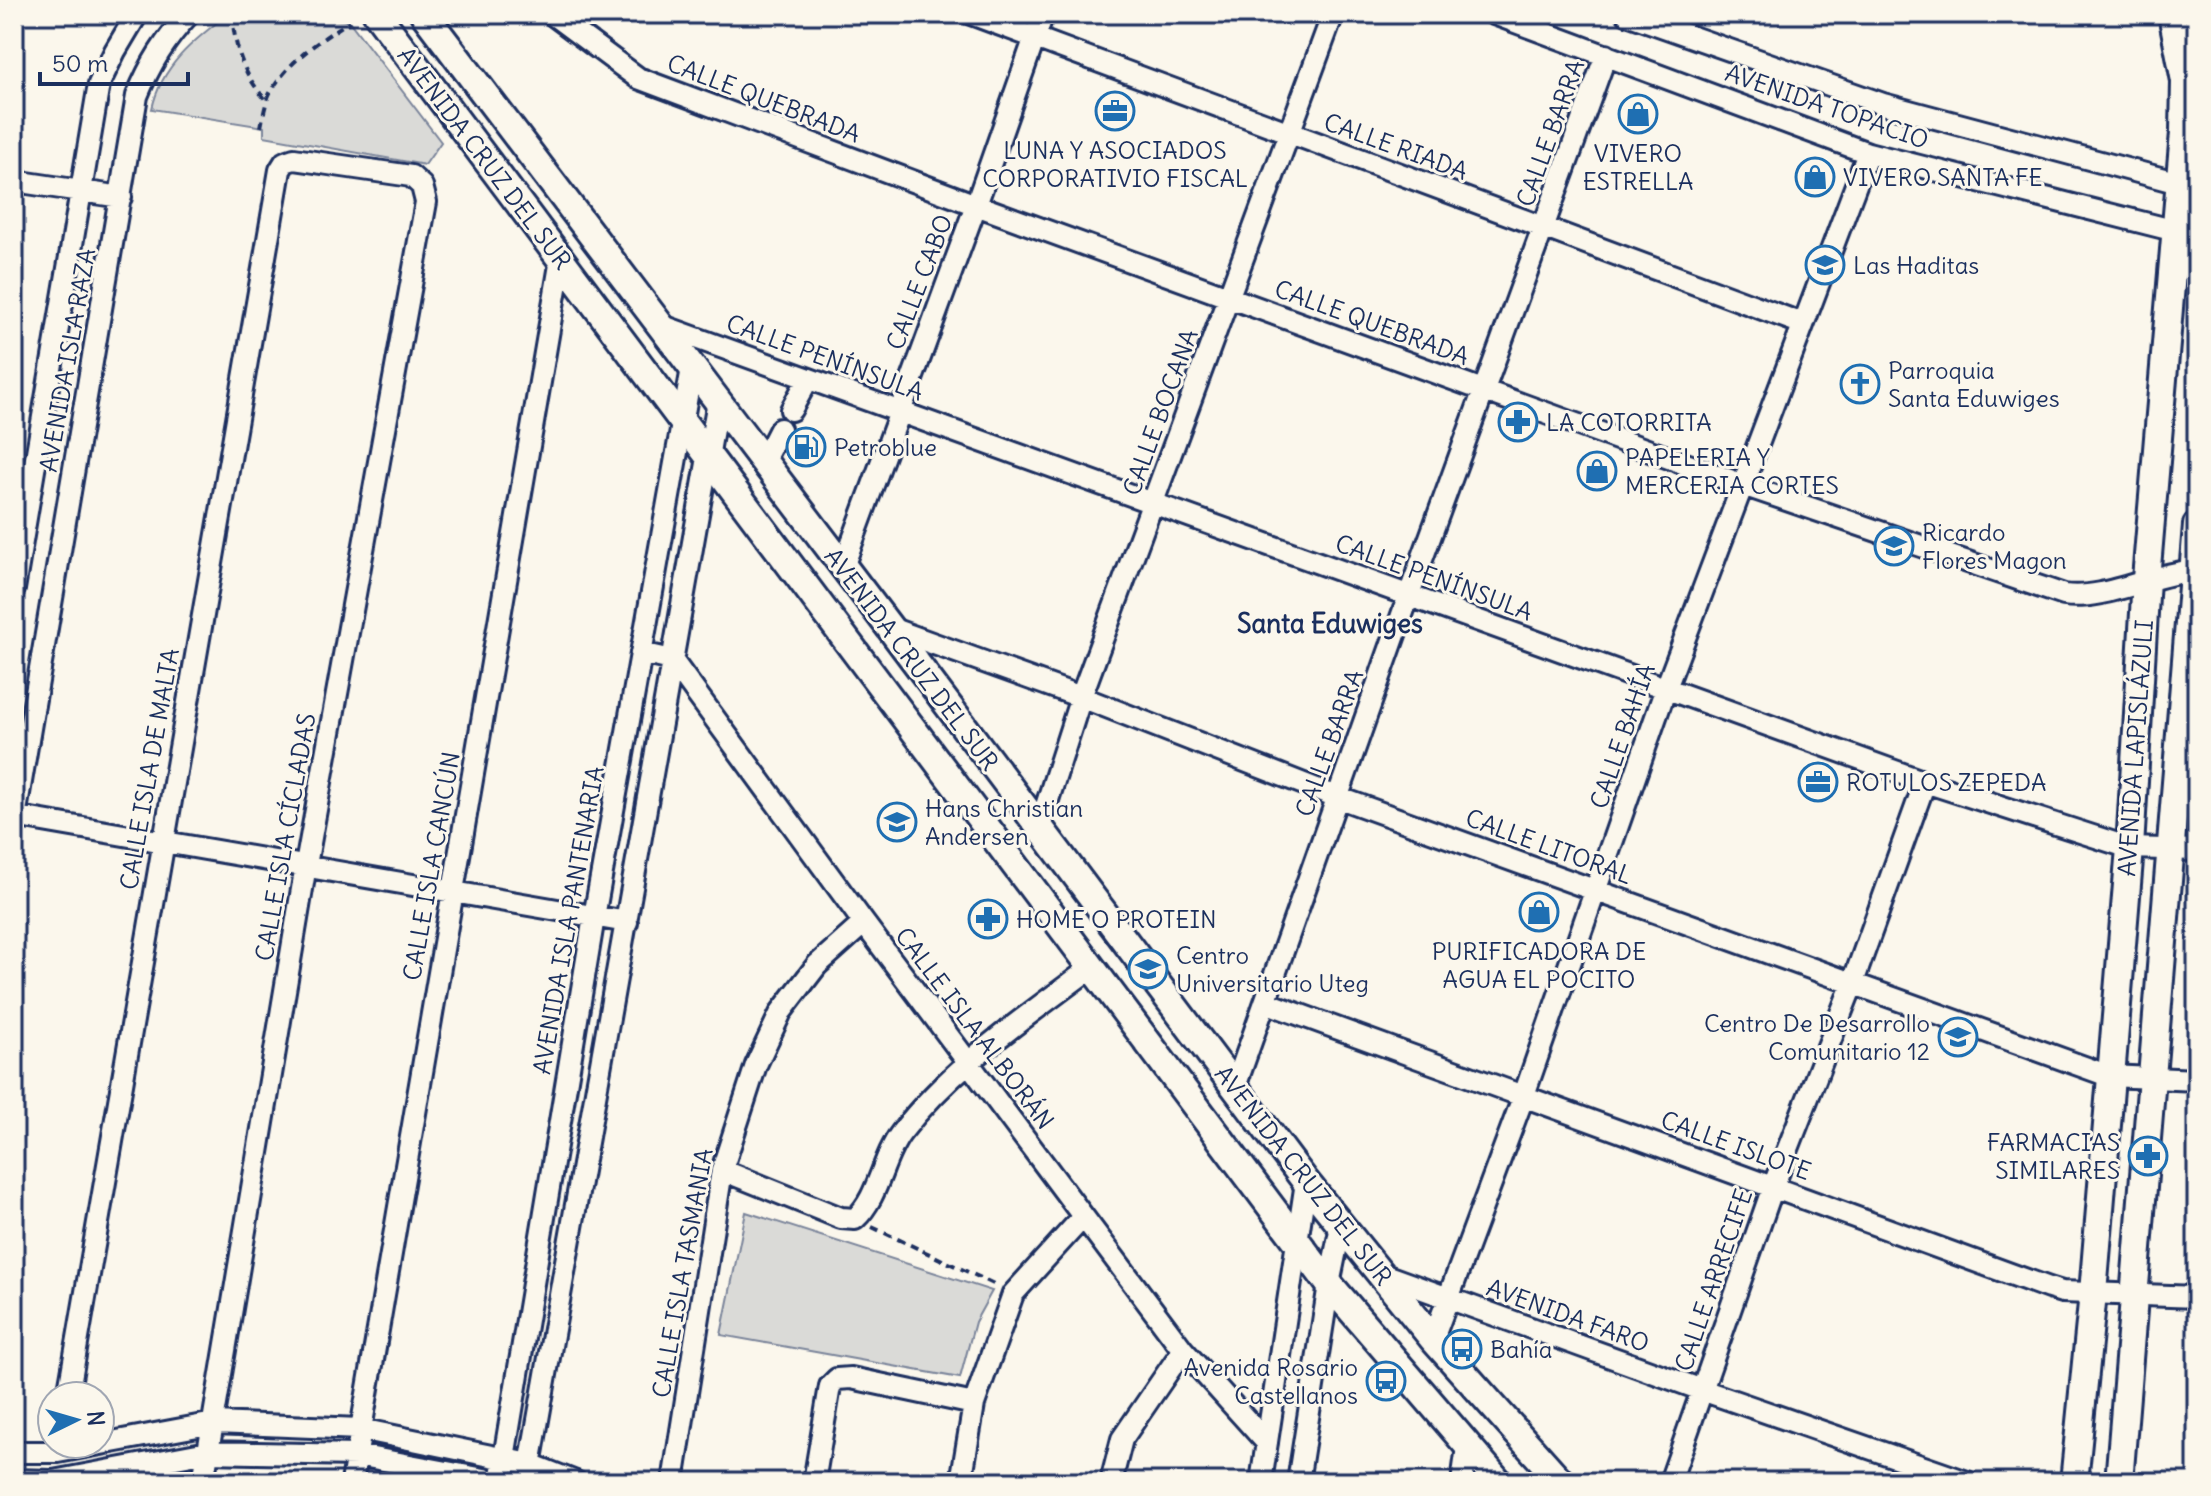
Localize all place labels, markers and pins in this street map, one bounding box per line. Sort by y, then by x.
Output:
office icon: LUNA Y ASOCIADOS CORPORATIVIO FISCAL [1094,90,1136,132]
shop icon: VIVERO ESTRELLA [1617,93,1659,135]
place label: LUNA Y ASOCIADOS CORPORATIVIO FISCAL [982,135,1248,193]
place label: VIVERO ESTRELLA [1583,138,1693,196]
shop icon: VIVERO SANTA FE [1794,156,1836,198]
place label: VIVERO SANTA FE [1843,162,2043,192]
school or university icon: Las Haditas [1804,244,1846,286]
place label: Las Haditas [1853,250,1979,280]
place label: Parroquia Santa Eduwiges [1888,355,2060,413]
church icon: Parroquia Santa Eduwiges [1839,363,1881,405]
pharmacy icon: LA COTORRITA [1497,401,1539,443]
place label: LA COTORRITA [1546,407,1712,437]
fuel station icon: Petroblue [785,426,827,468]
place label: Petroblue [834,432,937,462]
place label: PAPELERIA Y MERCERIA CORTES [1625,442,1839,500]
shop icon: PAPELERIA Y MERCERIA CORTES [1576,450,1618,492]
place label: Ricardo Flores Magon [1922,517,2067,575]
school or university icon: Ricardo Flores Magon [1873,525,1915,567]
office icon: ROTULOS ZEPEDA [1797,761,1839,803]
place label: ROTULOS ZEPEDA [1846,767,2046,797]
place label: Hans Christian Andersen [925,793,1083,851]
school or university icon: Hans Christian Andersen [876,801,918,843]
shop icon: PURIFICADORA DE AGUA EL POCITO [1518,891,1560,933]
pharmacy icon: HOME O PROTEIN [967,898,1009,940]
place label: HOME O PROTEIN [1016,904,1217,934]
place label: PURIFICADORA DE AGUA EL POCITO [1432,936,1646,994]
place label: Centro Universitario Uteg [1176,940,1369,998]
school or university icon: Centro Universitario Uteg [1127,948,1169,990]
place label: Centro De Desarrollo Comunitario 12 [1704,1008,1930,1066]
school or university icon: Centro De Desarrollo Comunitario 12 [1937,1016,1979,1058]
place label: FARMACIAS SIMILARES [1987,1127,2120,1185]
pharmacy icon: FARMACIAS SIMILARES [2127,1135,2169,1177]
bus stop icon: Bahía [1441,1328,1483,1370]
place label: Bahía [1490,1334,1552,1364]
place label: Avenida Rosario Castellanos [1184,1352,1358,1410]
bus stop icon: Avenida Rosario Castellanos [1365,1360,1407,1402]

